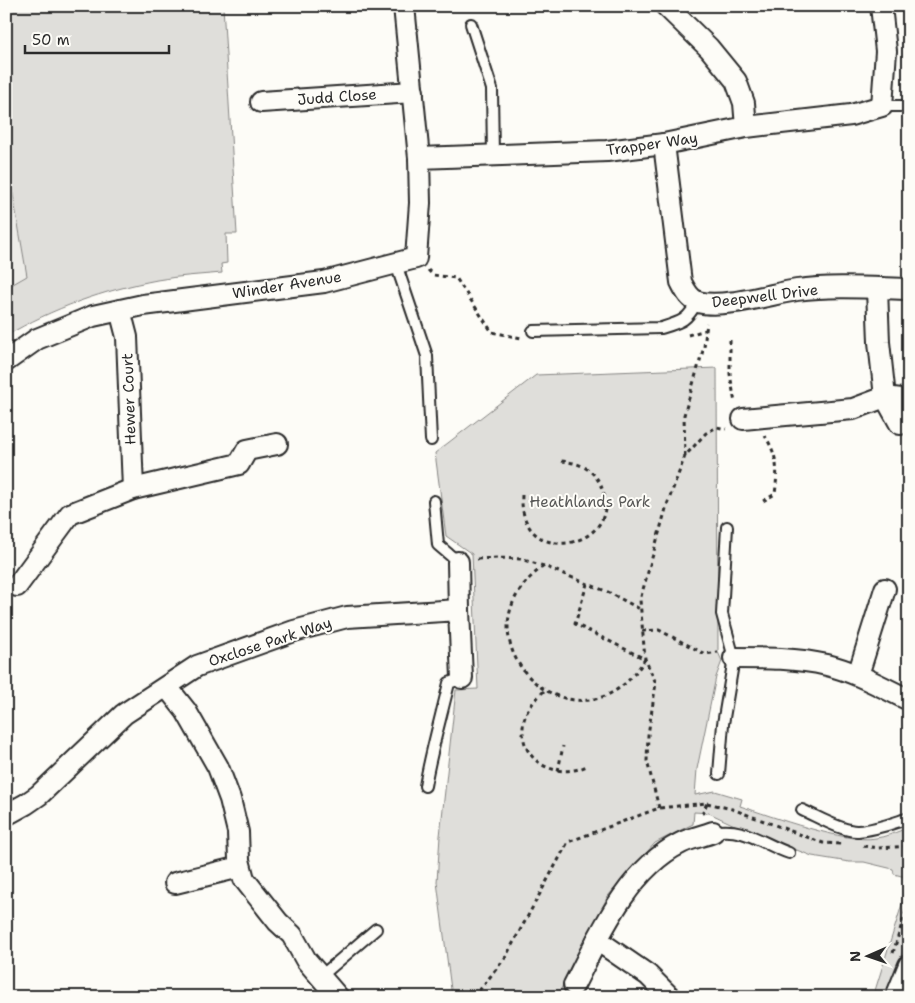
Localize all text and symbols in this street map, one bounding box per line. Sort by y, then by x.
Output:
scale bar [25,22,169,54]
text: 50 m [32,30,70,50]
street label: Judd Close [297,84,377,110]
street label: Trapper Way [605,128,699,160]
street label: Winder Avenue [231,267,343,303]
street label: Deepwell Drive [711,280,819,312]
street label: Hewer Court [117,353,141,445]
park label: Heathlands Park [530,492,650,512]
street label: Oxclose Park Way [206,613,334,671]
north arrow [842,930,892,980]
text: N [846,951,864,962]

